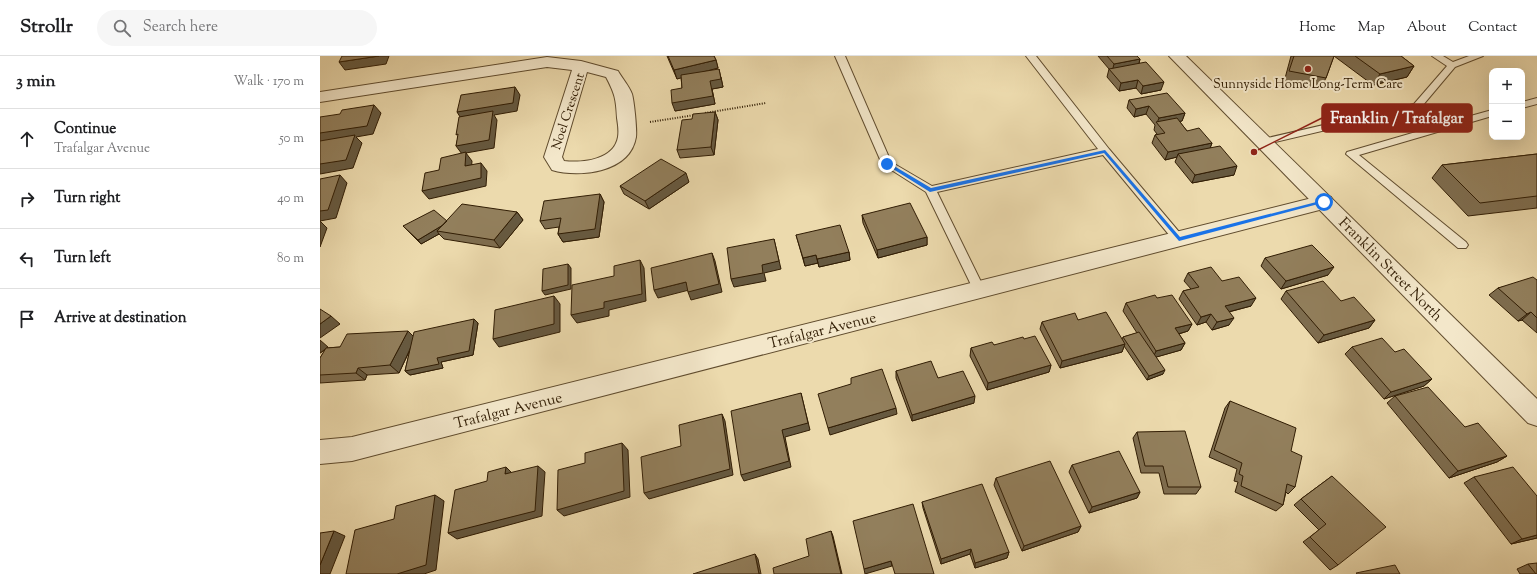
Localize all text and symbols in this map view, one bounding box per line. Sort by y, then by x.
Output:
search box [97,10,377,46]
text: Strollr [20,14,73,41]
icon: search [111,17,133,39]
text: Search here [143,17,218,38]
text: Home [1299,18,1336,38]
text: Map [1358,18,1385,38]
text: About [1407,18,1446,38]
text: Contact [1468,18,1517,38]
marker: Sunnyside Home Long-Term Care [1303,64,1313,74]
map controls [1489,68,1525,140]
button: + [1489,68,1525,104]
text: 3 min [16,70,55,94]
street label: Noel Crescent [548,70,590,152]
text: Walk · 170 m [234,73,304,91]
place label: Sunnyside Home Long-Term Care [1213,76,1403,94]
callout: Franklin / Trafalgar [1322,104,1472,132]
button: − [1489,104,1525,140]
text: Franklin / Trafalgar [1330,108,1465,131]
text: Continue [54,119,116,140]
icon: ahead [16,128,38,150]
text: 50 m [279,130,304,148]
text: Trafalgar Avenue [54,140,150,158]
route end [878,155,896,173]
icon: right [16,188,38,210]
text: Turn right [54,188,120,209]
text: 40 m [277,190,304,208]
route start [1315,193,1333,211]
street label: Franklin Street North [1333,213,1447,327]
icon: left [16,248,38,270]
text: Turn left [54,248,111,269]
text: 80 m [277,250,304,268]
icon: arrive [16,308,38,330]
text: Arrive at destination [54,308,187,329]
street label: Trafalgar Avenue [766,308,879,355]
street label: Trafalgar Avenue [452,388,565,435]

